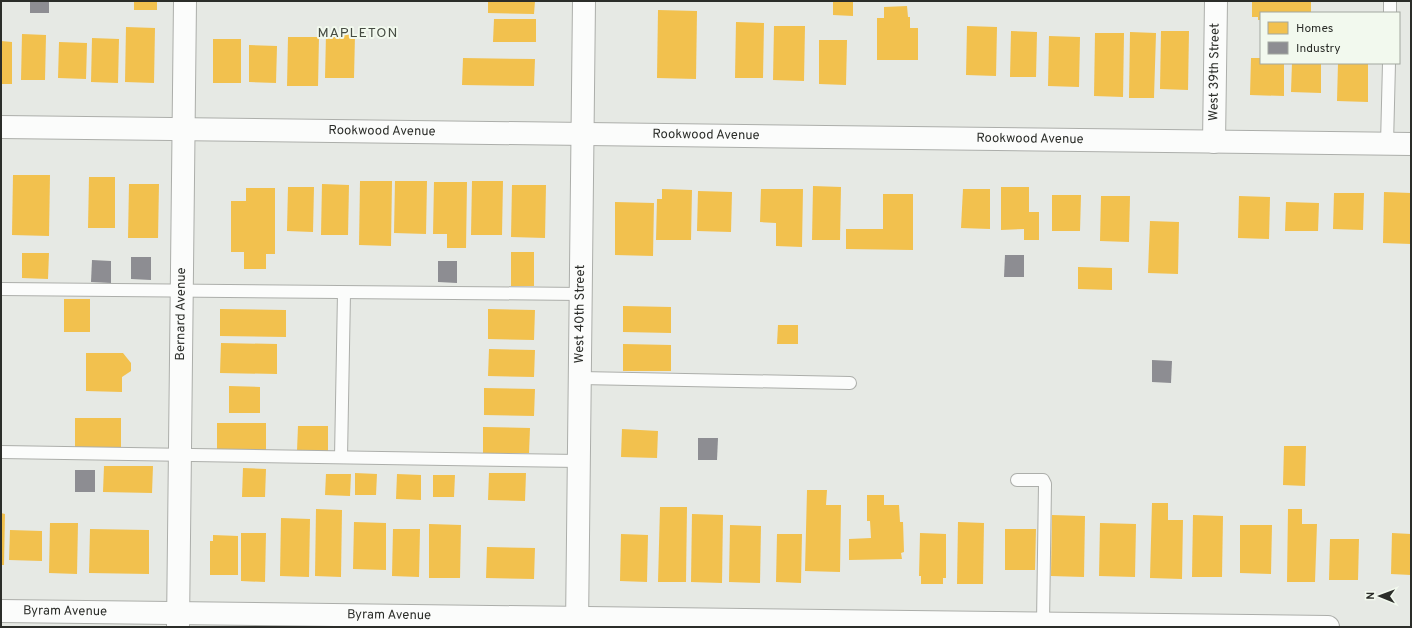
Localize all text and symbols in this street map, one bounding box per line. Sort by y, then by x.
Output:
legend [1260,12,1400,64]
text: Homes [1296,21,1333,37]
street label: West 39th Street [1206,23,1224,121]
district label: MAPLETON [318,25,398,42]
text: Industry [1296,41,1341,57]
street label: Rookwood Avenue [328,123,436,140]
street label: Rookwood Avenue [652,127,760,144]
street label: Rookwood Avenue [976,131,1084,148]
street label: West 40th Street [572,264,589,364]
street label: Bernard Avenue [173,267,190,361]
north arrow [1360,576,1400,616]
text: N [1364,592,1378,600]
street label: Byram Avenue [23,603,107,620]
street label: Byram Avenue [347,607,431,624]

